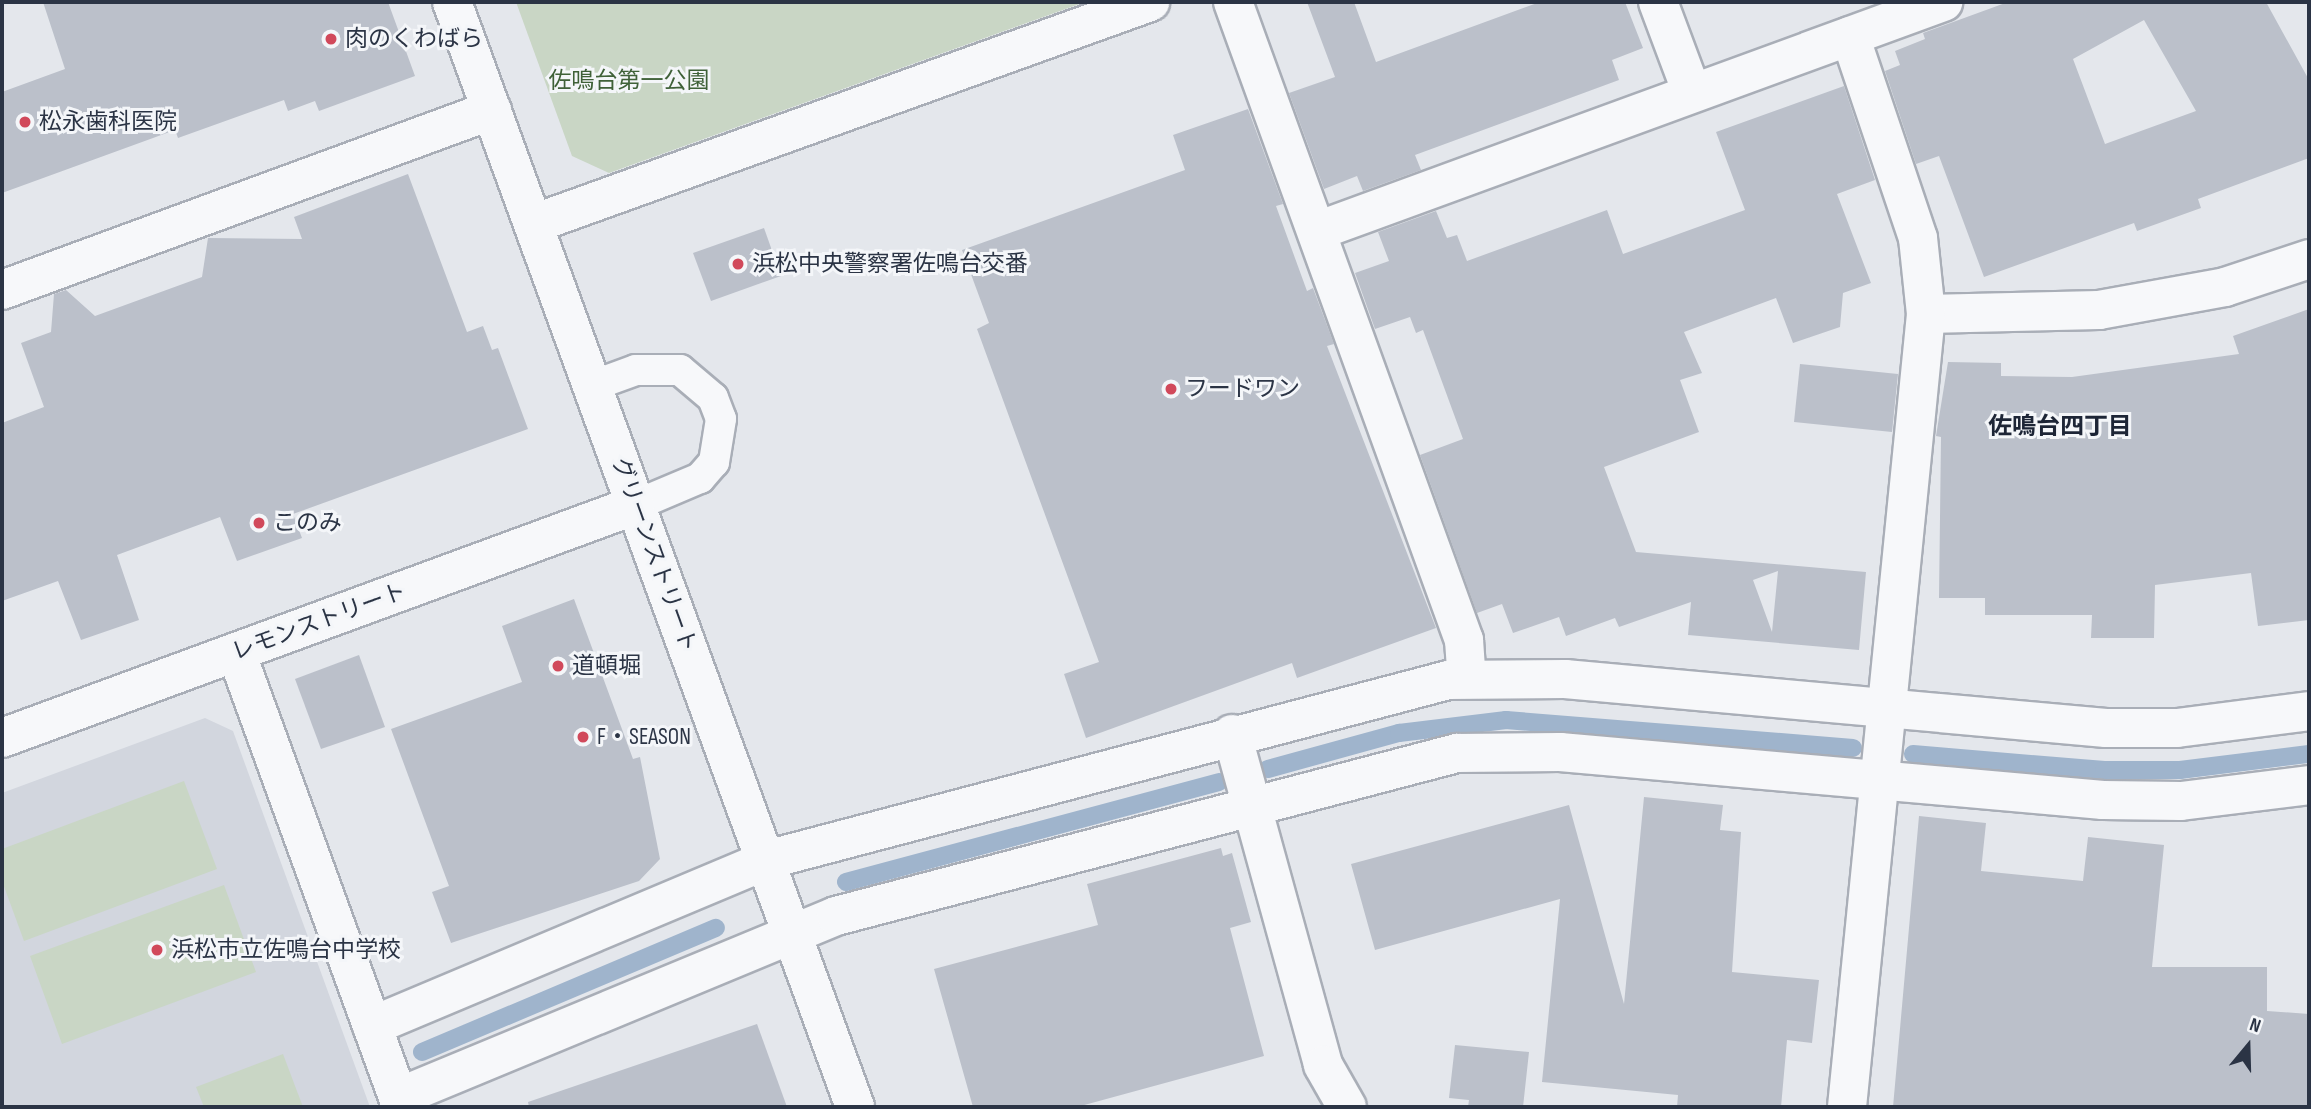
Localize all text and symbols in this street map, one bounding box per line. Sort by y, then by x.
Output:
place label: 肉のくわばら [345,25,483,53]
marker: 肉のくわばら [323,31,339,47]
park label: 佐鳴台第一公園 [549,67,709,95]
place label: 松永歯科医院 [39,108,177,136]
marker: 松永歯科医院 [17,114,33,130]
place label: 浜松中央警察署佐鳴台交番 [752,250,1028,278]
marker: 浜松中央警察署佐鳴台交番 [730,256,746,272]
place label: フードワン [1185,375,1300,403]
marker: フードワン [1163,381,1179,397]
district label: 佐鳴台四丁目 [1988,413,2132,441]
street label: グリーンストリート [606,453,702,657]
place label: このみ [273,509,342,537]
marker: このみ [251,515,267,531]
street label: レモンストリート [228,578,410,666]
place label: 道頓堀 [572,652,641,680]
marker: 道頓堀 [550,658,566,674]
place label: F・SEASON [597,723,691,751]
marker: F・SEASON [575,729,591,745]
place label: 浜松市立佐鳴台中学校 [171,936,401,964]
marker: 浜松市立佐鳴台中学校 [149,942,165,958]
north arrow [2213,1011,2283,1081]
text: N [2246,1013,2264,1038]

